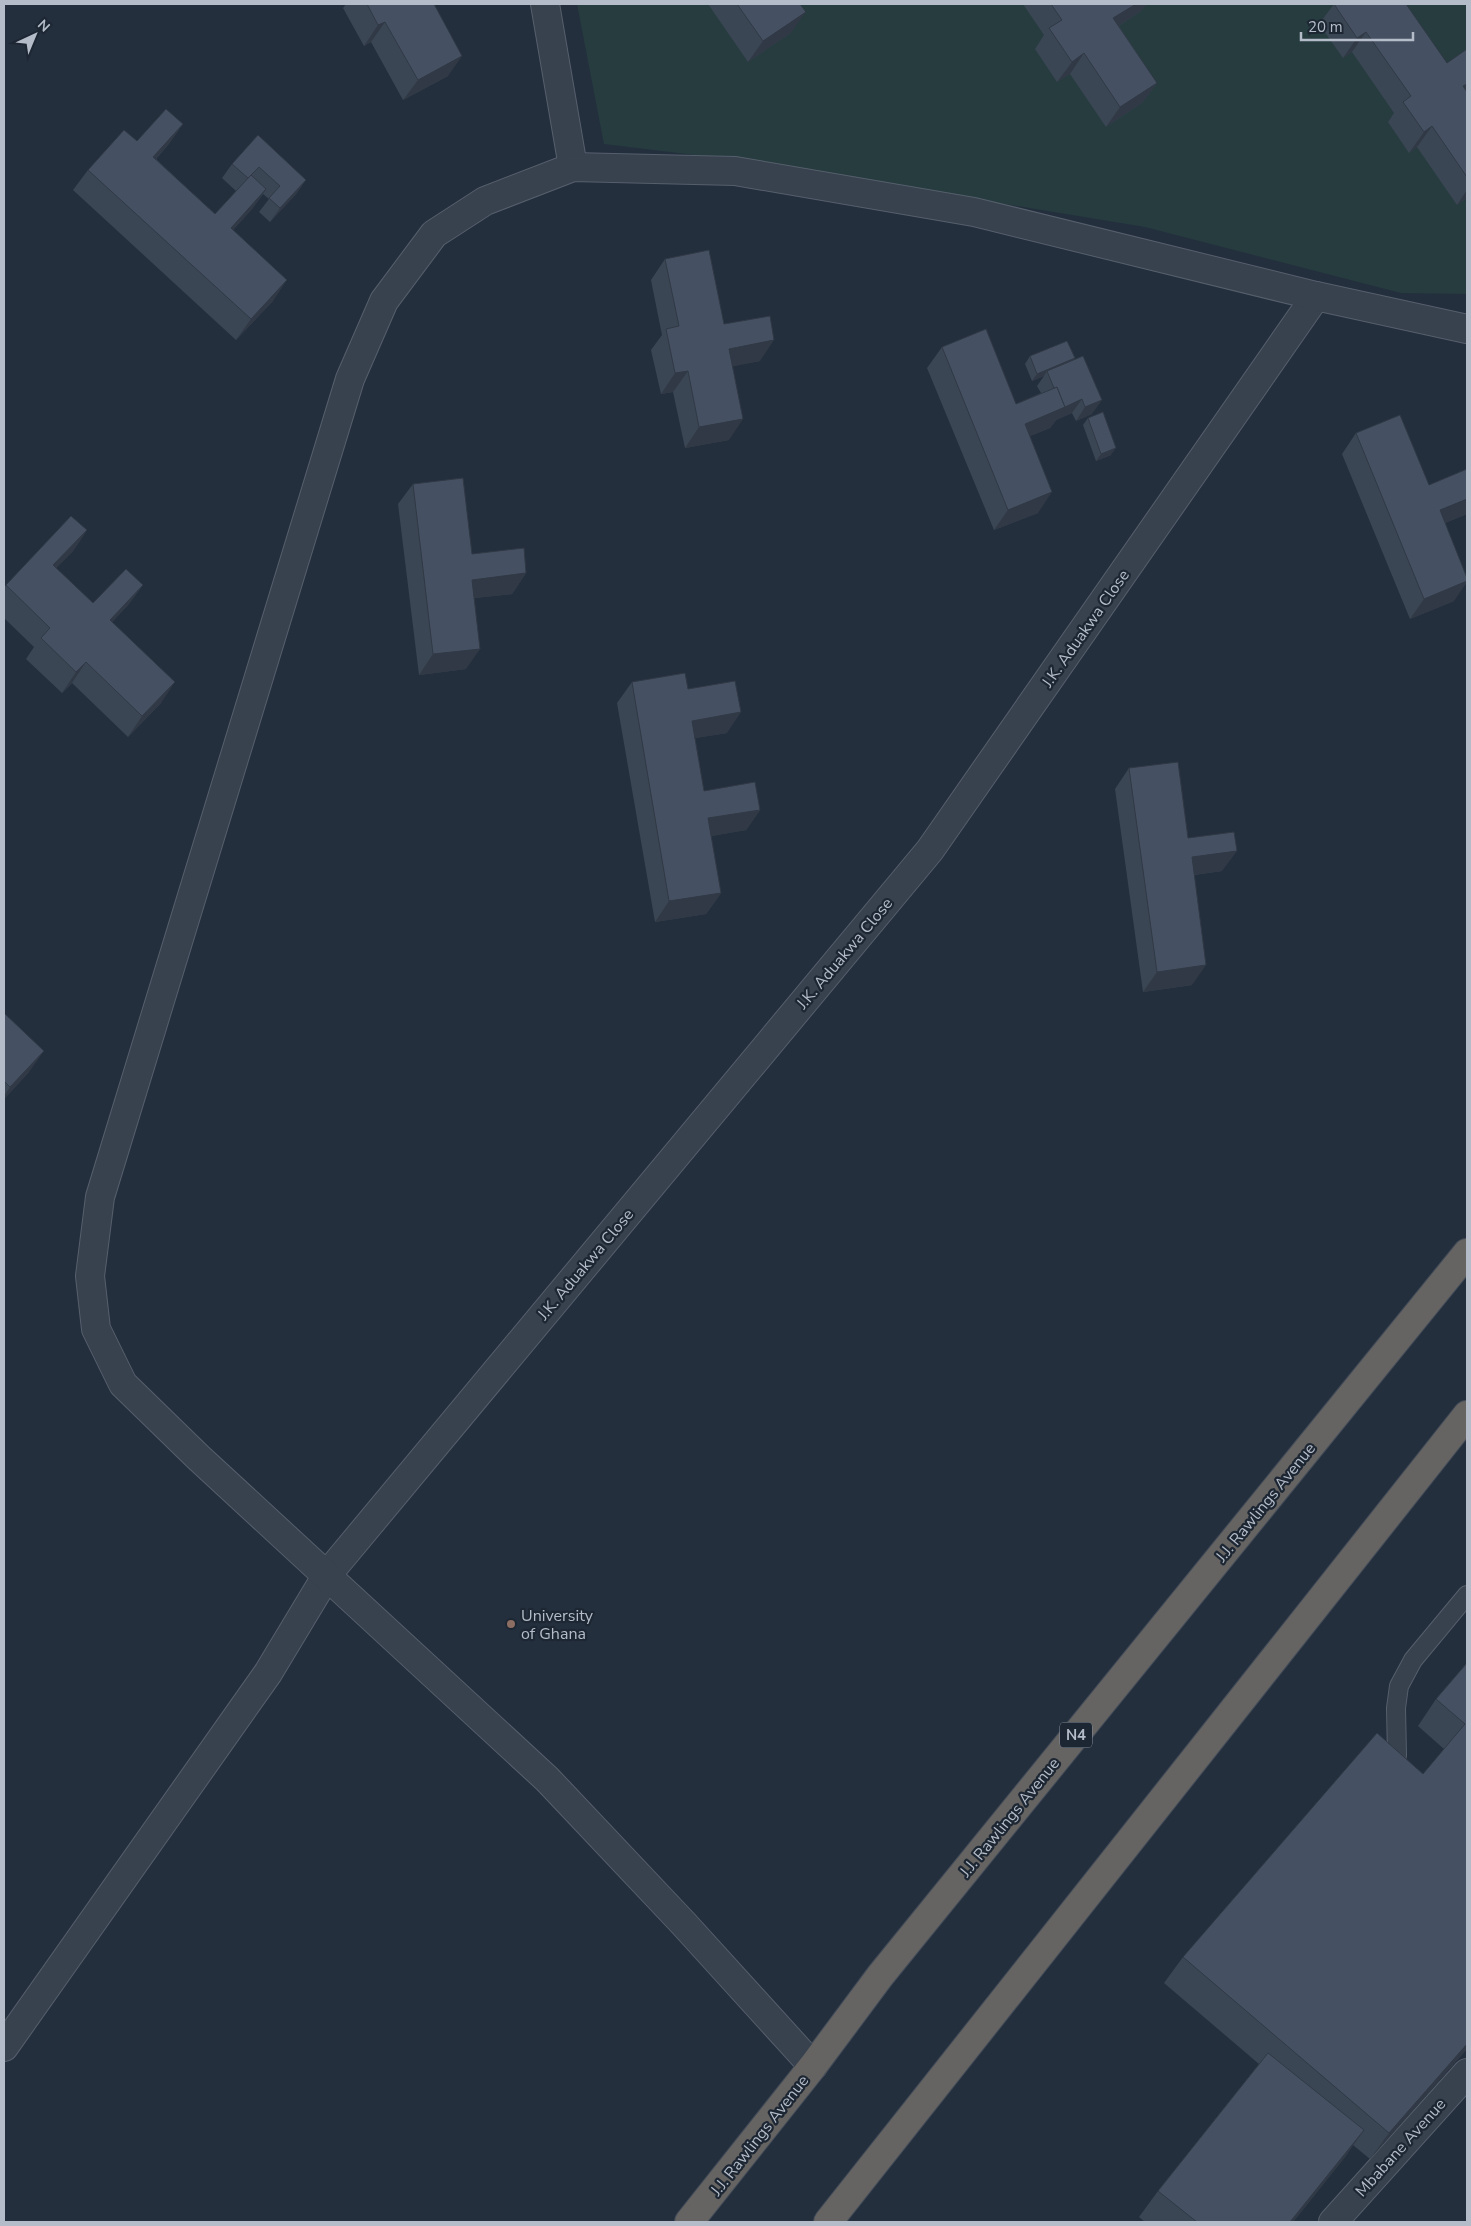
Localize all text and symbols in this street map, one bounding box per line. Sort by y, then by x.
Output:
north arrow [10,10,60,60]
scale bar [1301,10,1414,42]
text: N [33,16,54,36]
text: 20 m [1308,17,1343,37]
street label: J.K. Aduakwa Close [1036,565,1135,693]
street label: J.K. Aduakwa Close [791,893,898,1015]
street label: J.K. Aduakwa Close [532,1204,639,1326]
street label: J.J. Rawlings Avenue [1210,1438,1321,1568]
place label: University of Ghana [521,1605,594,1645]
marker: University of Ghana [505,1618,517,1630]
road number: N4 [1060,1722,1092,1748]
street label: J.J. Rawlings Avenue [954,1753,1065,1883]
street label: J.J. Rawlings Avenue [705,2071,814,2201]
street label: Mbabane Avenue [1351,2094,1451,2202]

